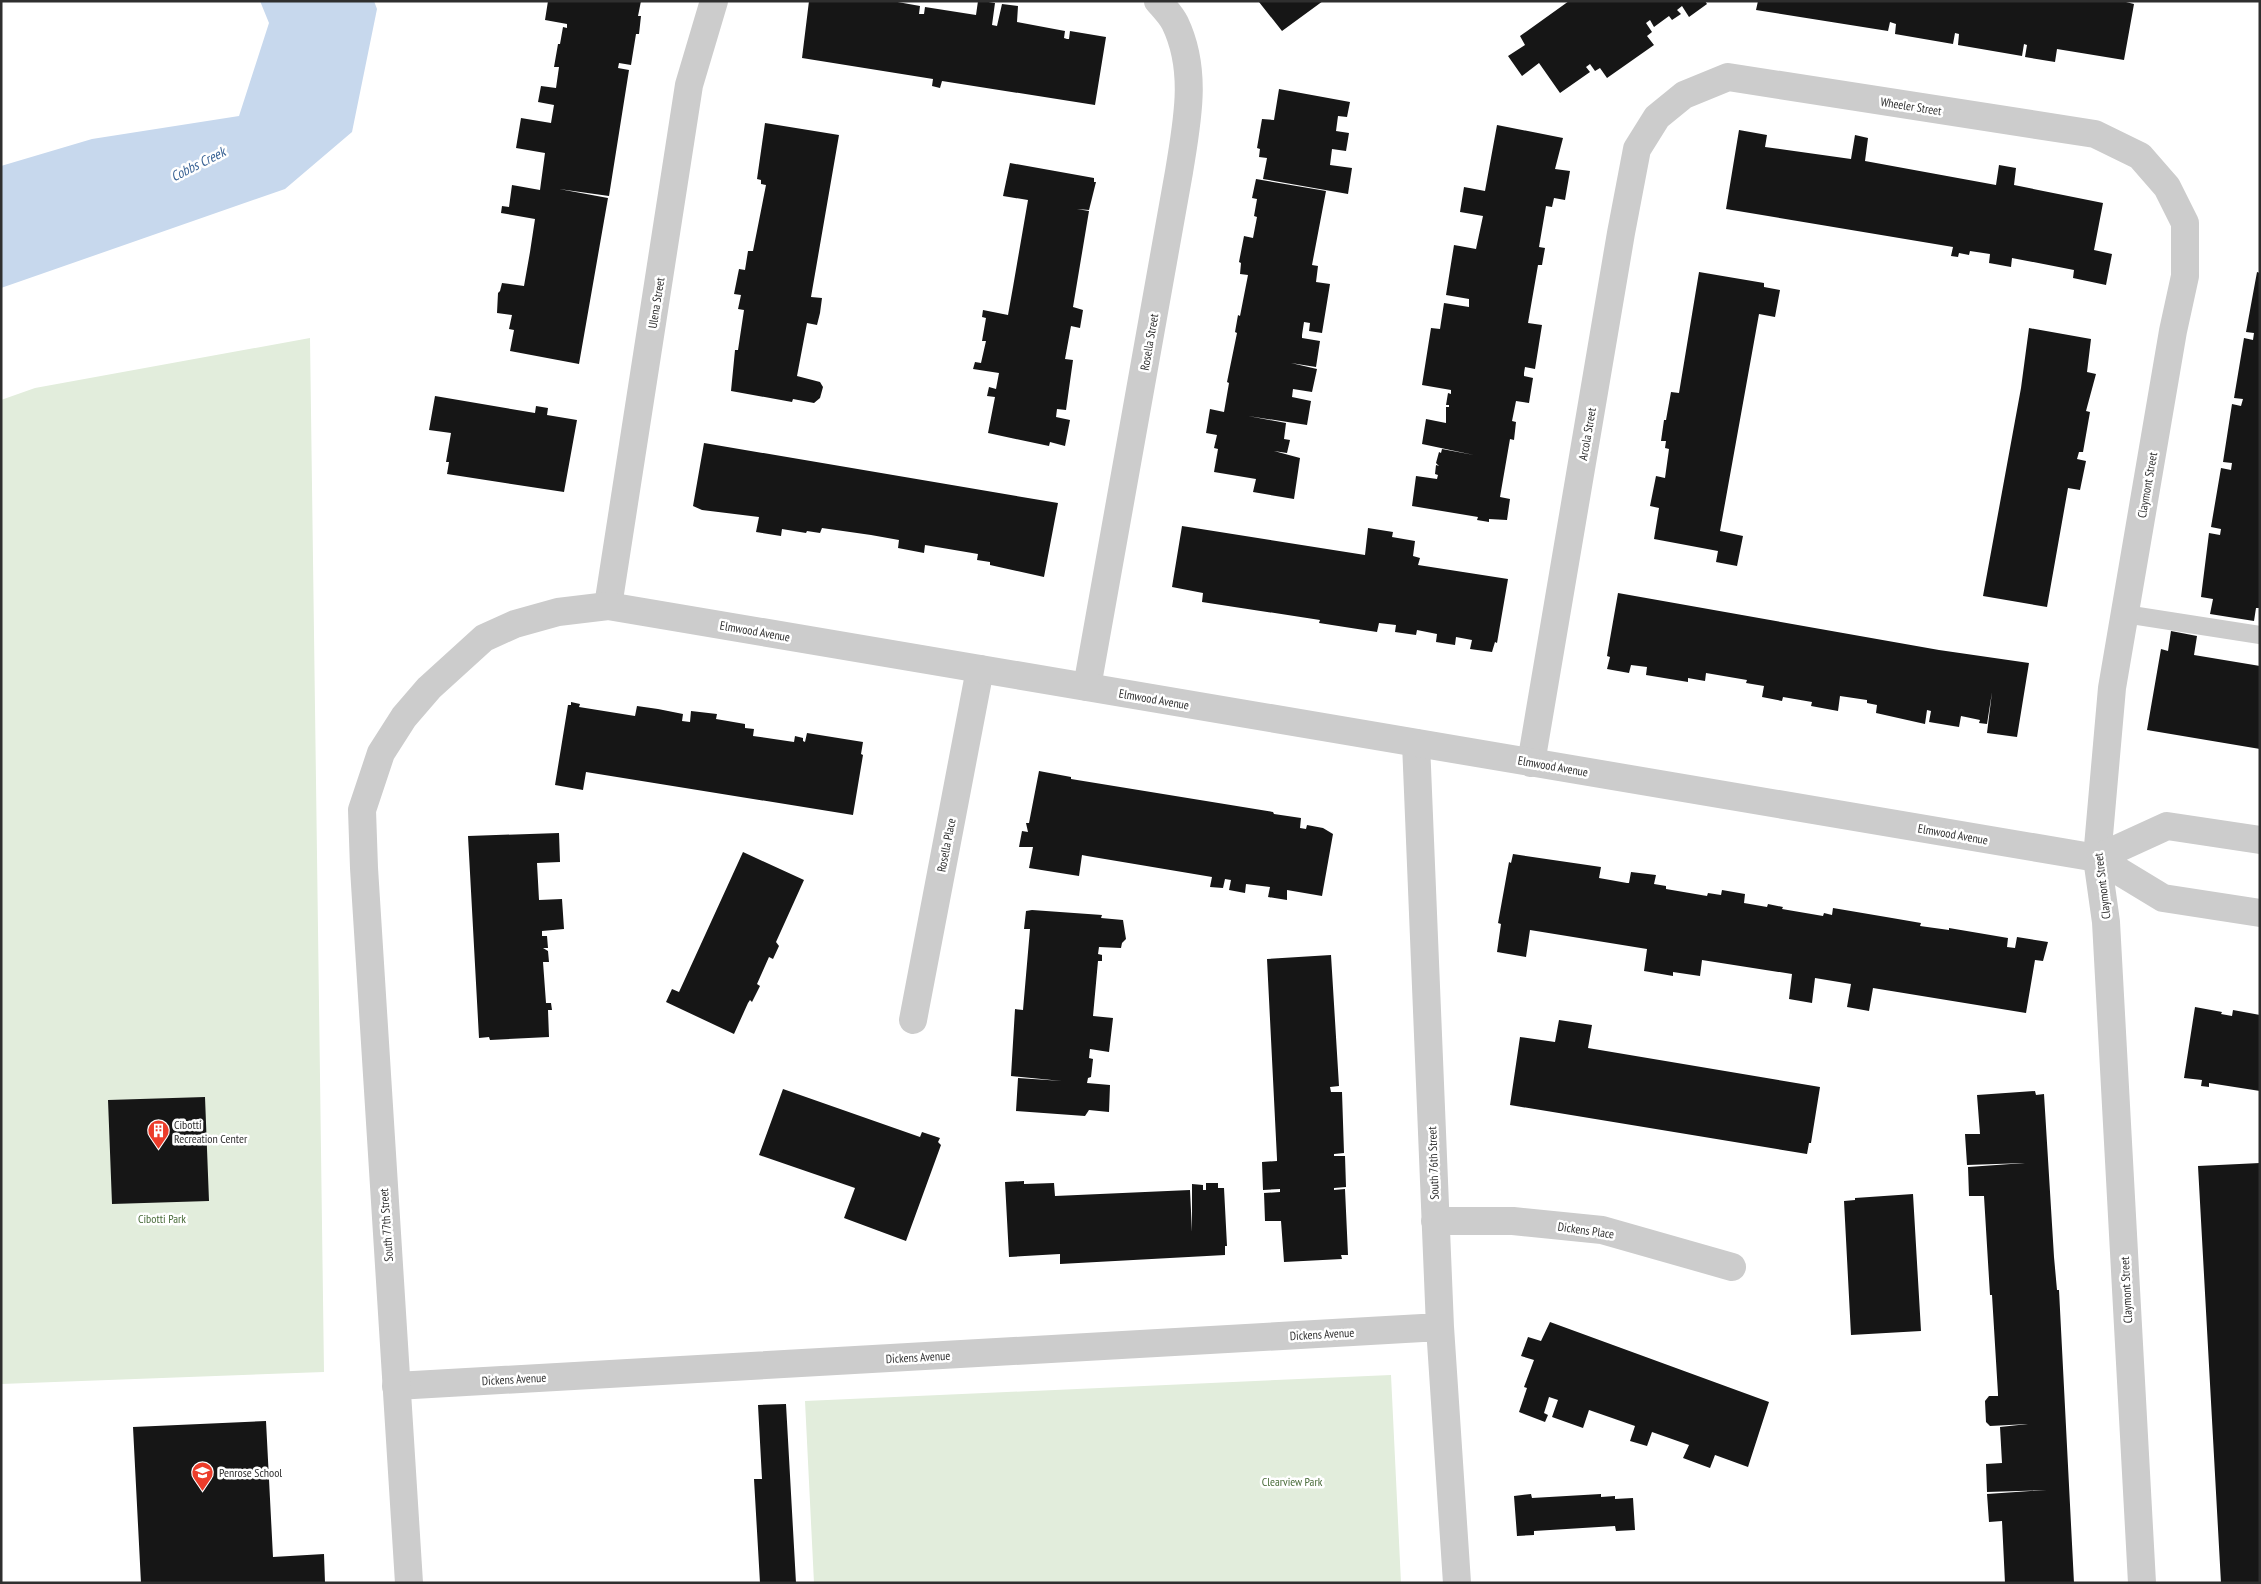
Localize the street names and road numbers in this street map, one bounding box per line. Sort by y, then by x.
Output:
street label: Wheeler Street [1879,94,1943,118]
street label: Ulena Street [645,276,668,330]
street label: Rosella Street [1137,312,1161,372]
street label: Arcola Street [1575,406,1599,461]
street label: Claymont Street [2134,450,2160,519]
street label: Elmwood Avenue [719,617,791,645]
street label: Elmwood Avenue [1118,685,1190,713]
street label: Elmwood Avenue [1517,752,1589,780]
street label: Rosella Place [933,817,959,873]
street label: Elmwood Avenue [1917,820,1989,848]
street label: Claymont Street [2090,851,2114,920]
street label: South 76th Street [1424,1125,1442,1200]
street label: South 77th Street [376,1187,396,1262]
street label: Dickens Place [1557,1219,1615,1241]
street label: Claymont Street [2117,1256,2135,1324]
street label: Dickens Avenue [1289,1325,1355,1343]
street label: Dickens Avenue [885,1348,951,1366]
street label: Dickens Avenue [481,1370,547,1388]

